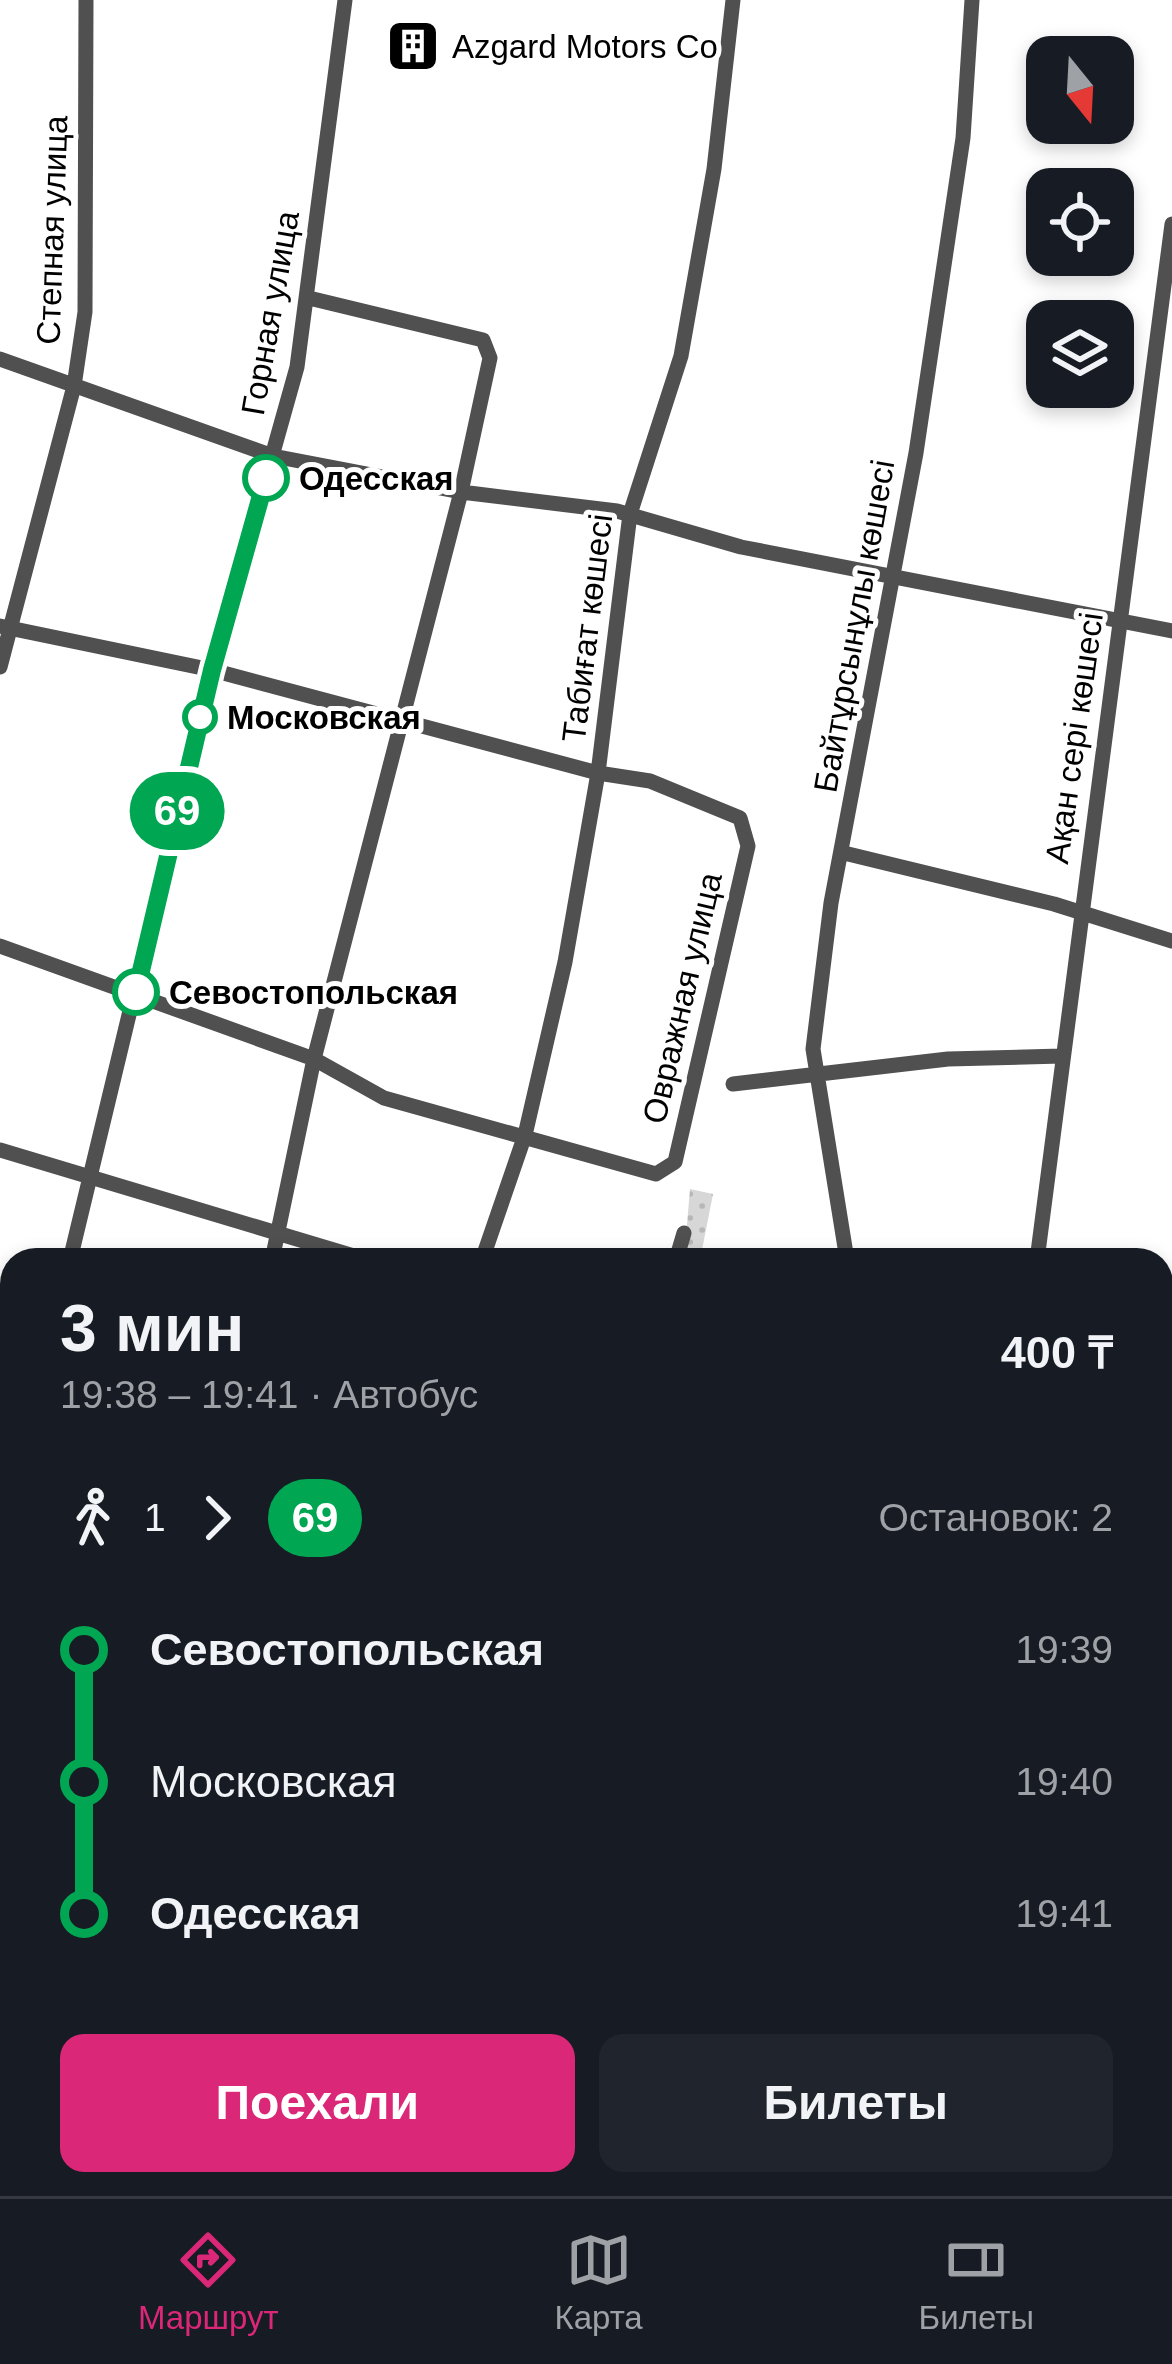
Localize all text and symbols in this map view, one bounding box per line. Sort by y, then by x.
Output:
building icon: Azgard Motors Co [385,18,441,74]
place label: Azgard Motors Co [452,28,718,65]
north arrow [1026,36,1134,144]
map controls [1026,36,1134,408]
street label: Степная улица [30,114,75,345]
button: locate [1026,168,1134,276]
street label: Горная улица [234,207,306,418]
button: layers [1026,300,1134,408]
marker: Одесская [244,456,288,500]
street label: Байтұрсынұлы көшесі [807,457,901,795]
place label: Одесская [299,460,454,497]
street label: Табиғат көшесі [555,512,619,744]
street label: Ақан сері көшесі [1038,610,1110,866]
place label: Московская [227,699,421,736]
marker: Московская [184,701,216,733]
line badge: 69 [123,772,231,850]
text: 69 [154,787,200,834]
street label: Овражная улица [635,868,729,1127]
marker: Севостопольская [114,970,158,1014]
place label: Севостопольская [169,974,458,1011]
text: 3 мин [60,1291,244,1365]
text: 400 ₸ [1001,1327,1113,1378]
text: 19:38 – 19:41 · Автобус [60,1373,478,1416]
icon: walk [60,1485,126,1551]
icon: forward [184,1485,250,1551]
text: 69 [292,1494,338,1541]
text: 1 [144,1496,166,1539]
text: Остановок: 2 [878,1496,1113,1539]
text: Севостопольская [150,1624,544,1675]
text: 19:39 [1015,1628,1113,1671]
text: Московская [150,1756,397,1807]
text: 19:40 [1015,1760,1113,1803]
text: Одесская [150,1888,361,1939]
text: 19:41 [1015,1892,1113,1935]
button: Поехали [60,2034,575,2172]
button: Билеты [599,2034,1113,2172]
tab: Маршрут [138,2227,279,2337]
tab: Карта [554,2227,643,2337]
tab: Билеты [919,2227,1034,2337]

